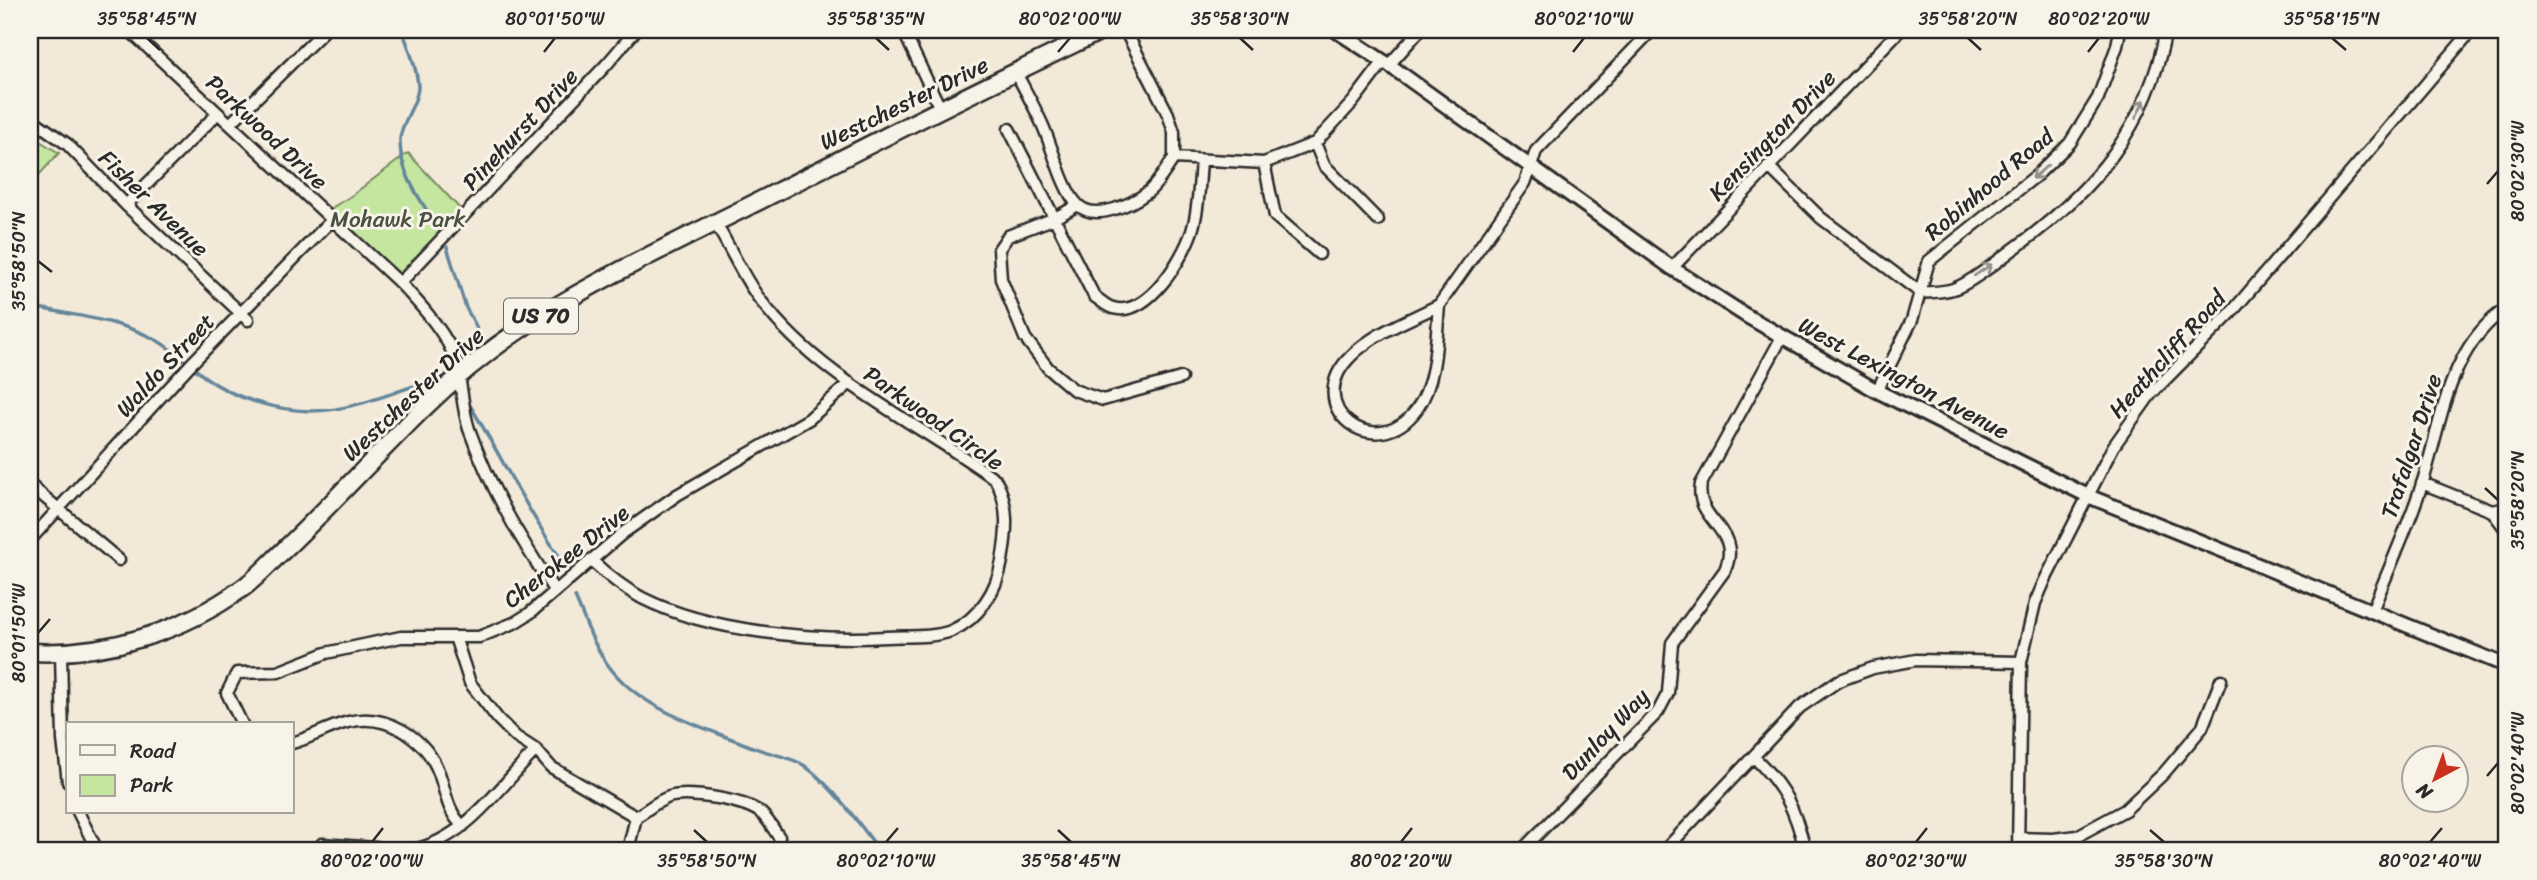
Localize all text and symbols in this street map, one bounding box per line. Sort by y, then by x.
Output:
text: 35°58'45"N [97,3,197,35]
text: 80°01'50"W [505,3,606,35]
text: 35°58'35"N [827,3,925,35]
text: 80°02'00"W [1019,3,1122,35]
text: 35°58'30"N [1191,3,1290,35]
text: 80°02'10"W [1535,3,1635,35]
text: 35°58'20"N [1919,3,2018,35]
text: 80°02'20"W [2048,3,2151,35]
text: 35°58'15"N [2284,3,2380,35]
street label: Westchester Drive [813,45,996,162]
street label: Pinehurst Drive [452,58,589,201]
street label: Kensington Drive [1698,59,1847,211]
street label: Parkwood Drive [196,64,338,201]
one-way arrow [2134,99,2147,120]
street label: Robinhood Road [1915,116,2065,251]
text: 80°02'30"W [2502,119,2534,222]
street label: Fisher Avenue [88,139,219,268]
one-way arrow [2032,163,2049,180]
park label: Mohawk Park [330,199,466,240]
text: 35°58'50"N [3,211,35,311]
one-way arrow [1973,262,1993,276]
street label: Heathcliff Road [2098,279,2238,428]
road number: US 70 [504,298,578,334]
street label: Waldo Street [105,303,225,427]
street label: West Lexington Avenue [1791,305,2017,452]
street label: Westchester Drive [332,317,495,472]
street label: Parkwood Circle [855,355,1013,482]
street label: Trafalgar Drive [2369,368,2454,524]
text: 35°58'20"N [2502,450,2534,549]
street label: Cherokee Drive [494,494,639,619]
text: 80°01'50"W [3,582,35,683]
street label: Dunloy Way [1551,678,1660,791]
text: 80°02'40"W [2502,711,2534,814]
legend [66,722,294,814]
text: Road [130,732,177,770]
north arrow [2400,744,2470,814]
text: Park [130,766,173,804]
text: N [2408,774,2441,809]
text: 80°02'00"W [321,845,424,877]
text: 35°58'50"N [657,845,757,877]
text: 80°02'10"W [837,845,937,877]
text: 35°58'45"N [1021,845,1121,877]
text: 80°02'20"W [1350,845,1453,877]
text: 80°02'30"W [1866,845,1968,877]
text: 35°58'30"N [2115,845,2214,877]
text: 80°02'40"W [2379,845,2482,877]

